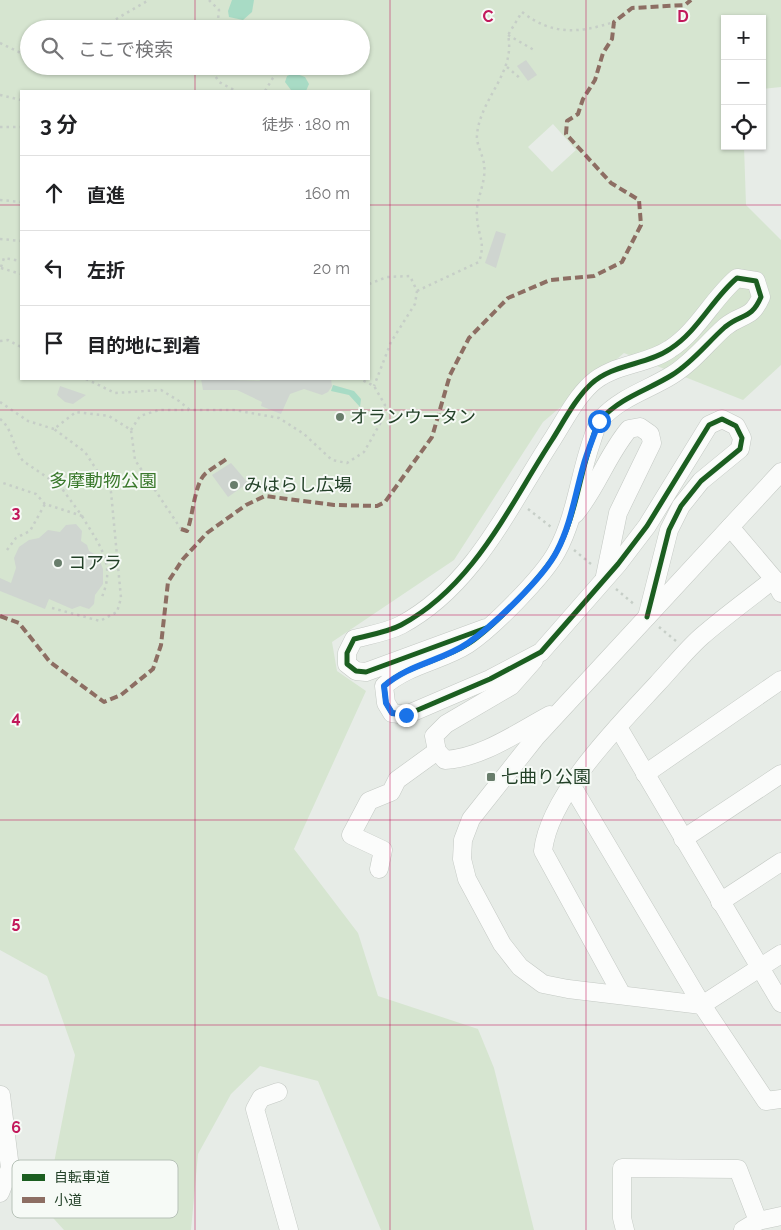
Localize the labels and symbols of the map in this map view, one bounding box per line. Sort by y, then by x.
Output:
text: C [483,7,494,26]
text: D [677,7,689,26]
place label: オランウータン [350,406,476,427]
route start [588,410,611,433]
marker: オランウータン [334,411,346,423]
park label: 多摩動物公園 [49,470,157,491]
place label: みはらし広場 [244,474,352,495]
marker: みはらし広場 [228,479,240,491]
text: 3 [12,503,21,522]
place label: コアラ [68,552,122,573]
marker: コアラ [52,557,64,569]
route end [395,704,418,727]
text: 4 [11,708,21,727]
place label: 七曲り公園 [501,766,591,787]
marker: 七曲り公園 [485,771,497,783]
text: 5 [12,913,21,932]
text: 6 [11,1118,21,1137]
legend [12,1160,178,1218]
text: 自転車道 [54,1169,110,1185]
text: 小道 [54,1192,82,1208]

